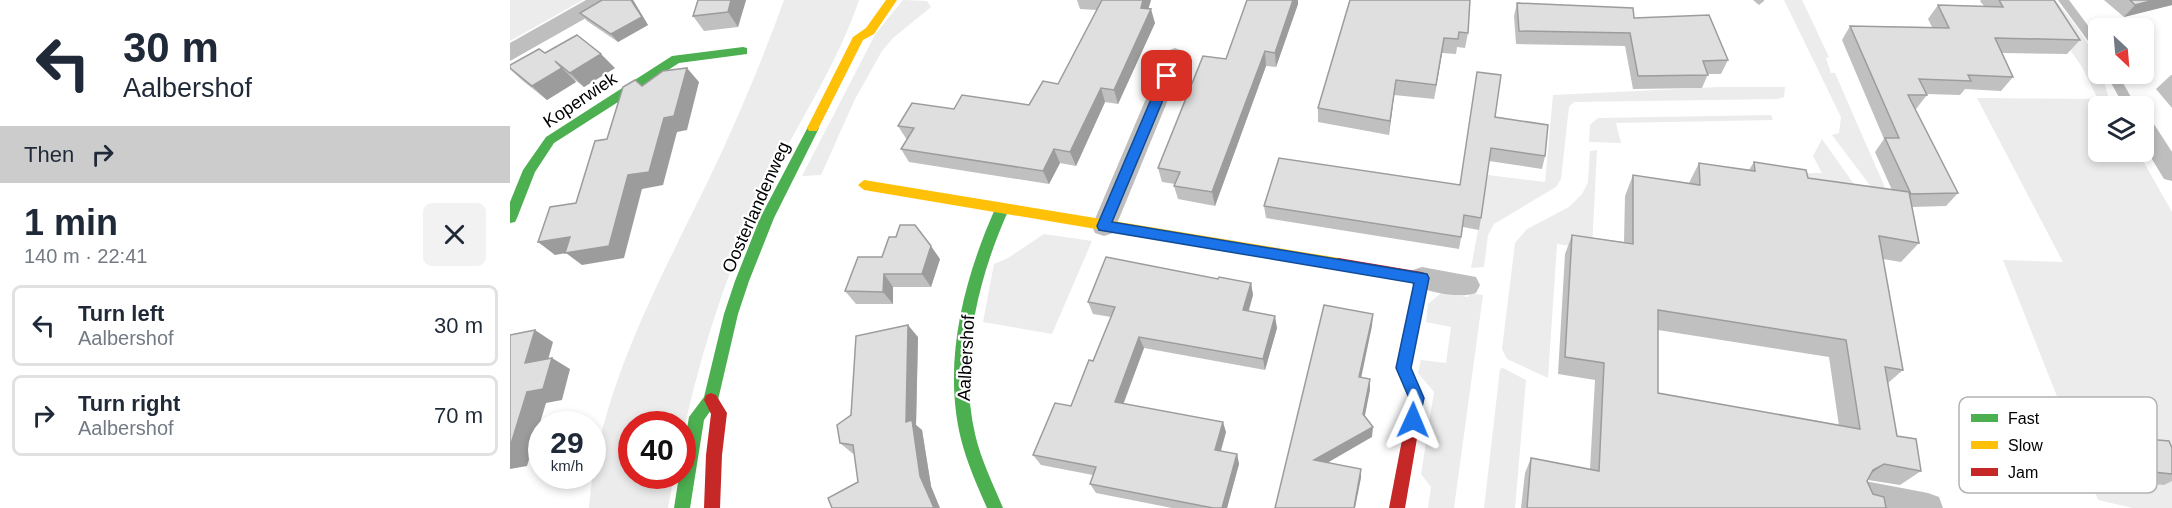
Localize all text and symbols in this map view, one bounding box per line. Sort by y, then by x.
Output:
north arrow [2088,18,2154,84]
map controls [2088,18,2154,162]
icon: left [24,24,102,102]
text: 30 m [123,24,219,71]
pin [1141,50,1192,101]
icon: arrive [1150,59,1183,92]
street label: Koperwiek [540,68,621,132]
text: Aalbershof [123,73,252,103]
button: layers [2088,96,2154,162]
icon: right [86,138,119,171]
street label: Oosterlandenweg [718,138,794,276]
text: Then [24,142,74,167]
text: 1 min [24,202,118,243]
button: close [423,203,486,266]
text: 140 m · 22:41 [24,245,147,267]
text: Turn left [78,301,164,326]
icon: left [27,309,60,342]
text: 30 m [434,313,483,338]
street label: Aalbershof [954,314,978,401]
text: Aalbershof [78,327,174,349]
position arrow [1381,388,1445,452]
text: Turn right [78,391,180,416]
legend [1959,397,2157,493]
icon: right [27,399,60,432]
text: 70 m [434,403,483,428]
text: Fast [2008,410,2040,427]
speed limit sign: 40 [618,411,696,489]
text: Aalbershof [78,417,174,439]
text: 29 [550,426,584,459]
text: Slow [2008,437,2043,454]
text: km/h [551,457,583,474]
text: Jam [2008,464,2038,481]

